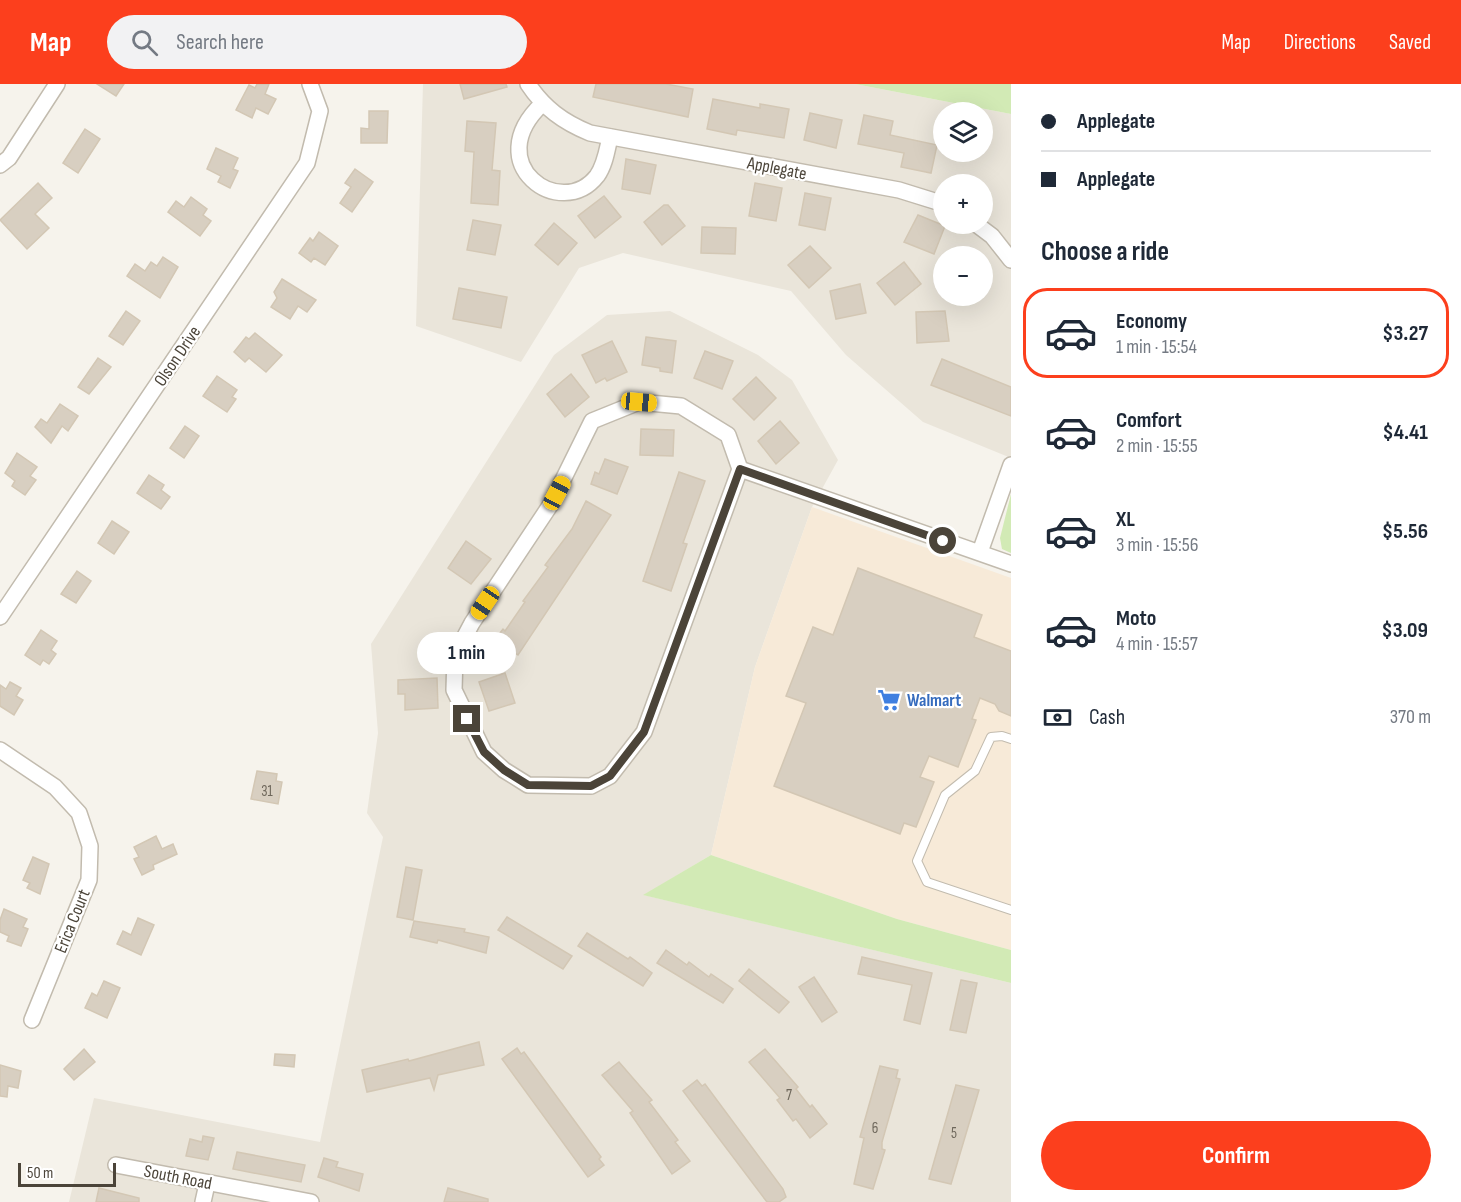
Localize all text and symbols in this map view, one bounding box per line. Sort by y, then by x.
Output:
search box [107,15,527,69]
text: Map [30,26,71,59]
icon: search [128,26,161,59]
text: Search here [176,29,264,56]
text: Map [1221,30,1251,55]
text: Directions [1284,30,1356,55]
text: Saved [1389,30,1431,55]
map controls [933,102,993,306]
button: layers [933,102,993,162]
text: Applegate [1077,108,1155,135]
street label: Applegate [744,152,808,185]
text: Applegate [1077,166,1155,193]
button: + [933,174,993,234]
text: Choose a ride [1041,236,1169,268]
button: − [933,246,993,306]
icon: car [1044,306,1098,360]
text: Economy [1116,308,1187,335]
text: $3.27 [1382,320,1428,347]
street label: Olson Drive [150,322,205,390]
text: 1 min · 15:54 [1116,335,1197,359]
car [620,391,658,413]
icon: car [1044,405,1098,459]
text: Comfort [1116,407,1182,434]
text: $4.41 [1382,419,1428,446]
text: 2 min · 15:55 [1116,434,1198,458]
car [541,473,573,513]
icon: car [1044,504,1098,558]
text: XL [1116,506,1135,533]
text: $5.56 [1382,518,1428,545]
route start [929,527,956,554]
text: 3 min · 15:56 [1116,533,1199,557]
car [467,583,503,623]
icon: car [1044,603,1098,657]
text: Moto [1116,605,1156,632]
text: $3.09 [1381,617,1428,644]
callout: 1 min [418,632,516,674]
text: 4 min · 15:57 [1116,632,1198,656]
text: 1 min [448,641,485,665]
supermarket icon: Walmart [876,687,902,713]
place label: Walmart [907,690,961,711]
icon: cash [1041,701,1074,734]
text: Cash [1089,704,1125,731]
route end [453,705,480,732]
text: 370 m [1390,705,1431,729]
house number: 31 [261,782,274,801]
street label: Erica Court [50,886,95,956]
house number: 7 [786,1086,792,1105]
house number: 6 [872,1119,878,1138]
button: Confirm [1041,1121,1431,1190]
house number: 5 [951,1124,957,1143]
scale bar [18,1160,116,1188]
street label: South Road [142,1161,214,1194]
text: 50 m [27,1164,53,1183]

